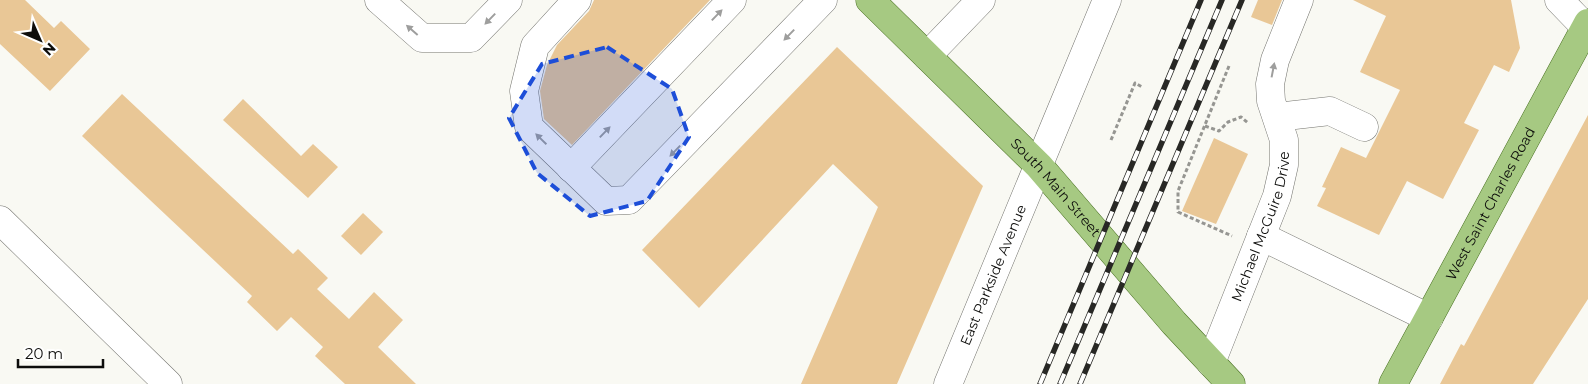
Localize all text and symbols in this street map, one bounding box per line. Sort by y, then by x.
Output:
one-way arrow [711,9,723,21]
one-way arrow [484,13,496,25]
north arrow [15,15,65,65]
one-way arrow [405,24,418,35]
one-way arrow [783,29,795,41]
text: N [39,39,60,60]
one-way arrow [1269,62,1277,77]
street label: West Saint Charles Road [1442,124,1539,283]
one-way arrow [599,127,611,139]
one-way arrow [535,133,547,145]
street label: South Main Street [1007,134,1105,241]
one-way arrow [670,145,682,157]
street label: Michael McGuire Drive [1227,151,1293,304]
street label: East Parkside Avenue [956,202,1030,348]
scale bar [18,336,102,368]
text: 20 m [25,344,63,363]

